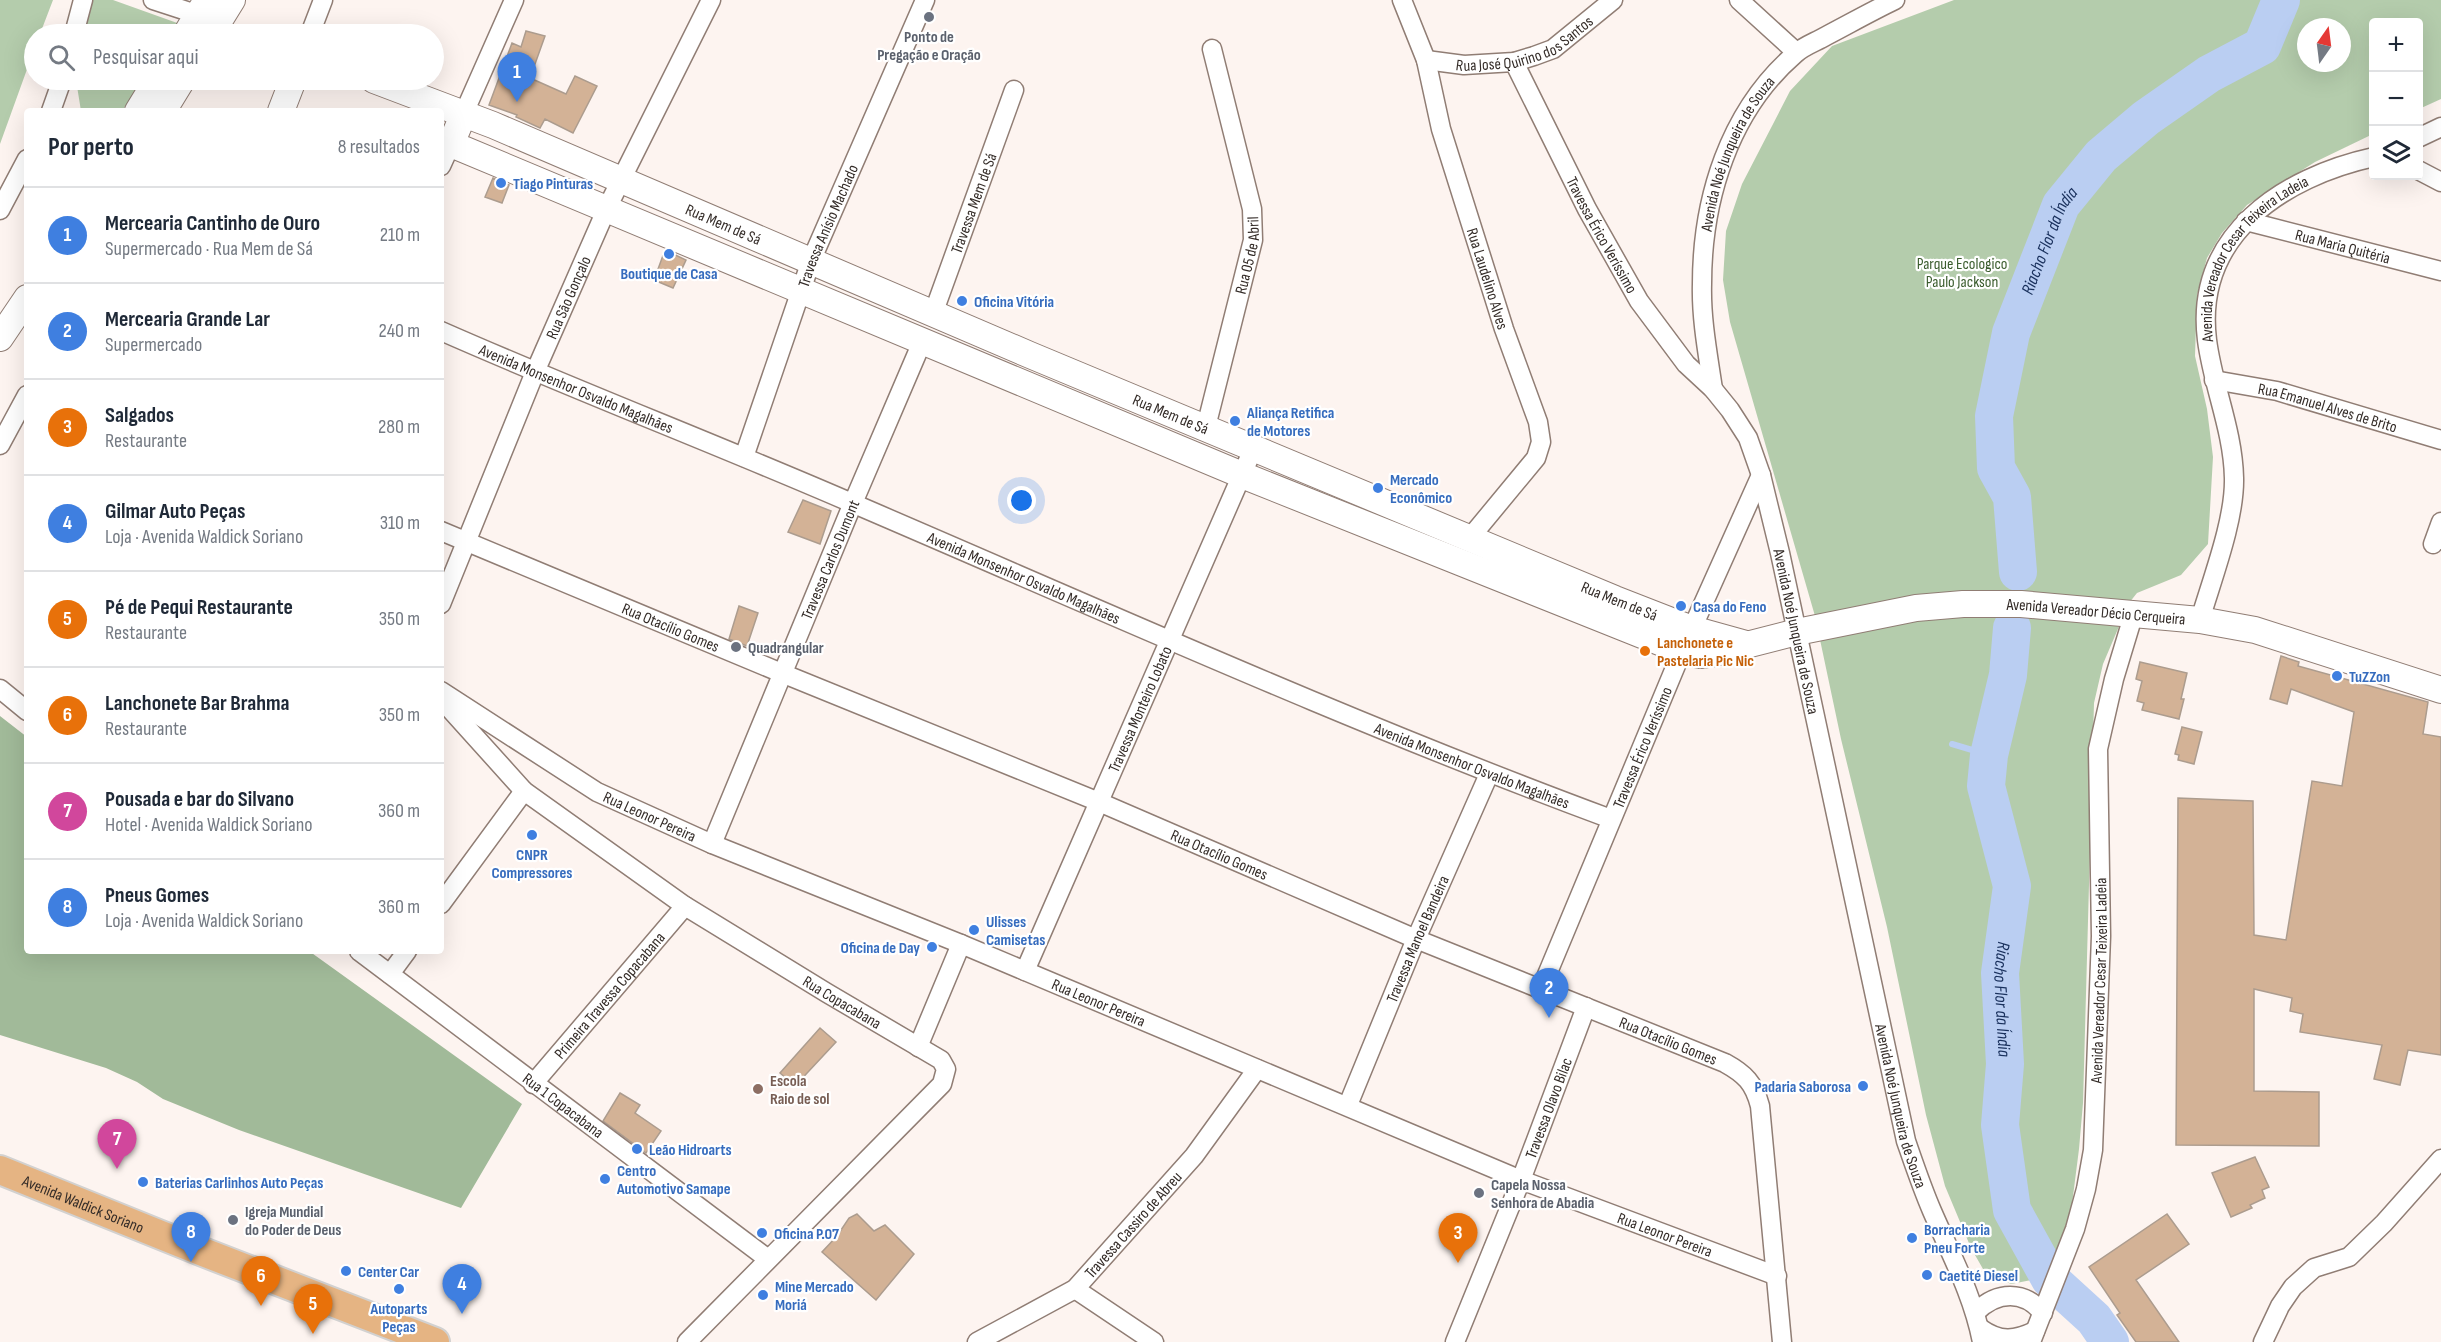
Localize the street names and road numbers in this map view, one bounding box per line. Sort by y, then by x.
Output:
street label: Rua José Quirino dos Santos [1455,12,1597,76]
street label: Avenida Noé Junqueira de Souza [1697,73,1779,234]
street label: Travessa Mem de Sá [948,151,1001,256]
street label: Travessa Anísio Machado [795,162,863,290]
street label: Avenida Vereador Cesar Teixeira Ladeia [2198,172,2312,344]
street label: Travessa Érico Veríssimo [1562,174,1641,297]
street label: Rua Mem de Sá [682,201,764,250]
street label: Rua 05 de Abril [1232,216,1264,296]
street label: Rua Laudelino Alves [1462,226,1512,332]
street label: Rua Maria Quitéria [2293,226,2392,269]
street label: Rua São Gonçalo [543,253,596,342]
street label: Avenida Monsenhor Osvaldo Magalhães [475,340,676,438]
street label: Rua Emanuel Alves de Brito [2256,380,2399,437]
street label: Rua Mem de Sá [1130,391,1211,439]
street label: Travessa Carlos Dumont [798,497,864,623]
street label: Avenida Monsenhor Osvaldo Magalhães [923,528,1123,629]
street label: Avenida Noé Junqueira de Souza [1768,546,1822,716]
street label: Rua Mem de Sá [1578,578,1660,626]
street label: Avenida Vereador Décio Cerqueira [2005,596,2186,630]
street label: Rua Otacílio Gomes [619,599,722,657]
street label: Travessa Monteiro Lobato [1105,644,1177,775]
street label: Travessa Érico Veríssimo [1609,684,1677,811]
street label: Avenida Monsenhor Osvaldo Magalhães [1371,719,1572,814]
street label: Rua Leonor Pereira [600,788,699,847]
street label: Rua Otacílio Gomes [1168,826,1271,885]
street label: Travessa Manoel Bandeira [1383,873,1454,1006]
street label: Avenida Vereador Cesar Teixeira Ladeia [2087,878,2112,1085]
street label: Primeira Travessa Copacabana [551,929,669,1063]
street label: Rua Copacabana [799,972,884,1034]
street label: Rua Leonor Pereira [1049,975,1148,1032]
street label: Rua Otacílio Gomes [1616,1014,1720,1070]
street label: Avenida Noé Junqueira de Souza [1870,1021,1930,1191]
street label: Travessa Olavo Bilac [1522,1055,1577,1161]
street label: Rua 1 Copacabana [518,1070,607,1143]
street label: Travessa Cassiro de Abreu [1081,1168,1186,1283]
street label: Avenida Waldick Soriano [19,1172,146,1238]
street label: Rua Leonor Pereira [1615,1209,1715,1262]

